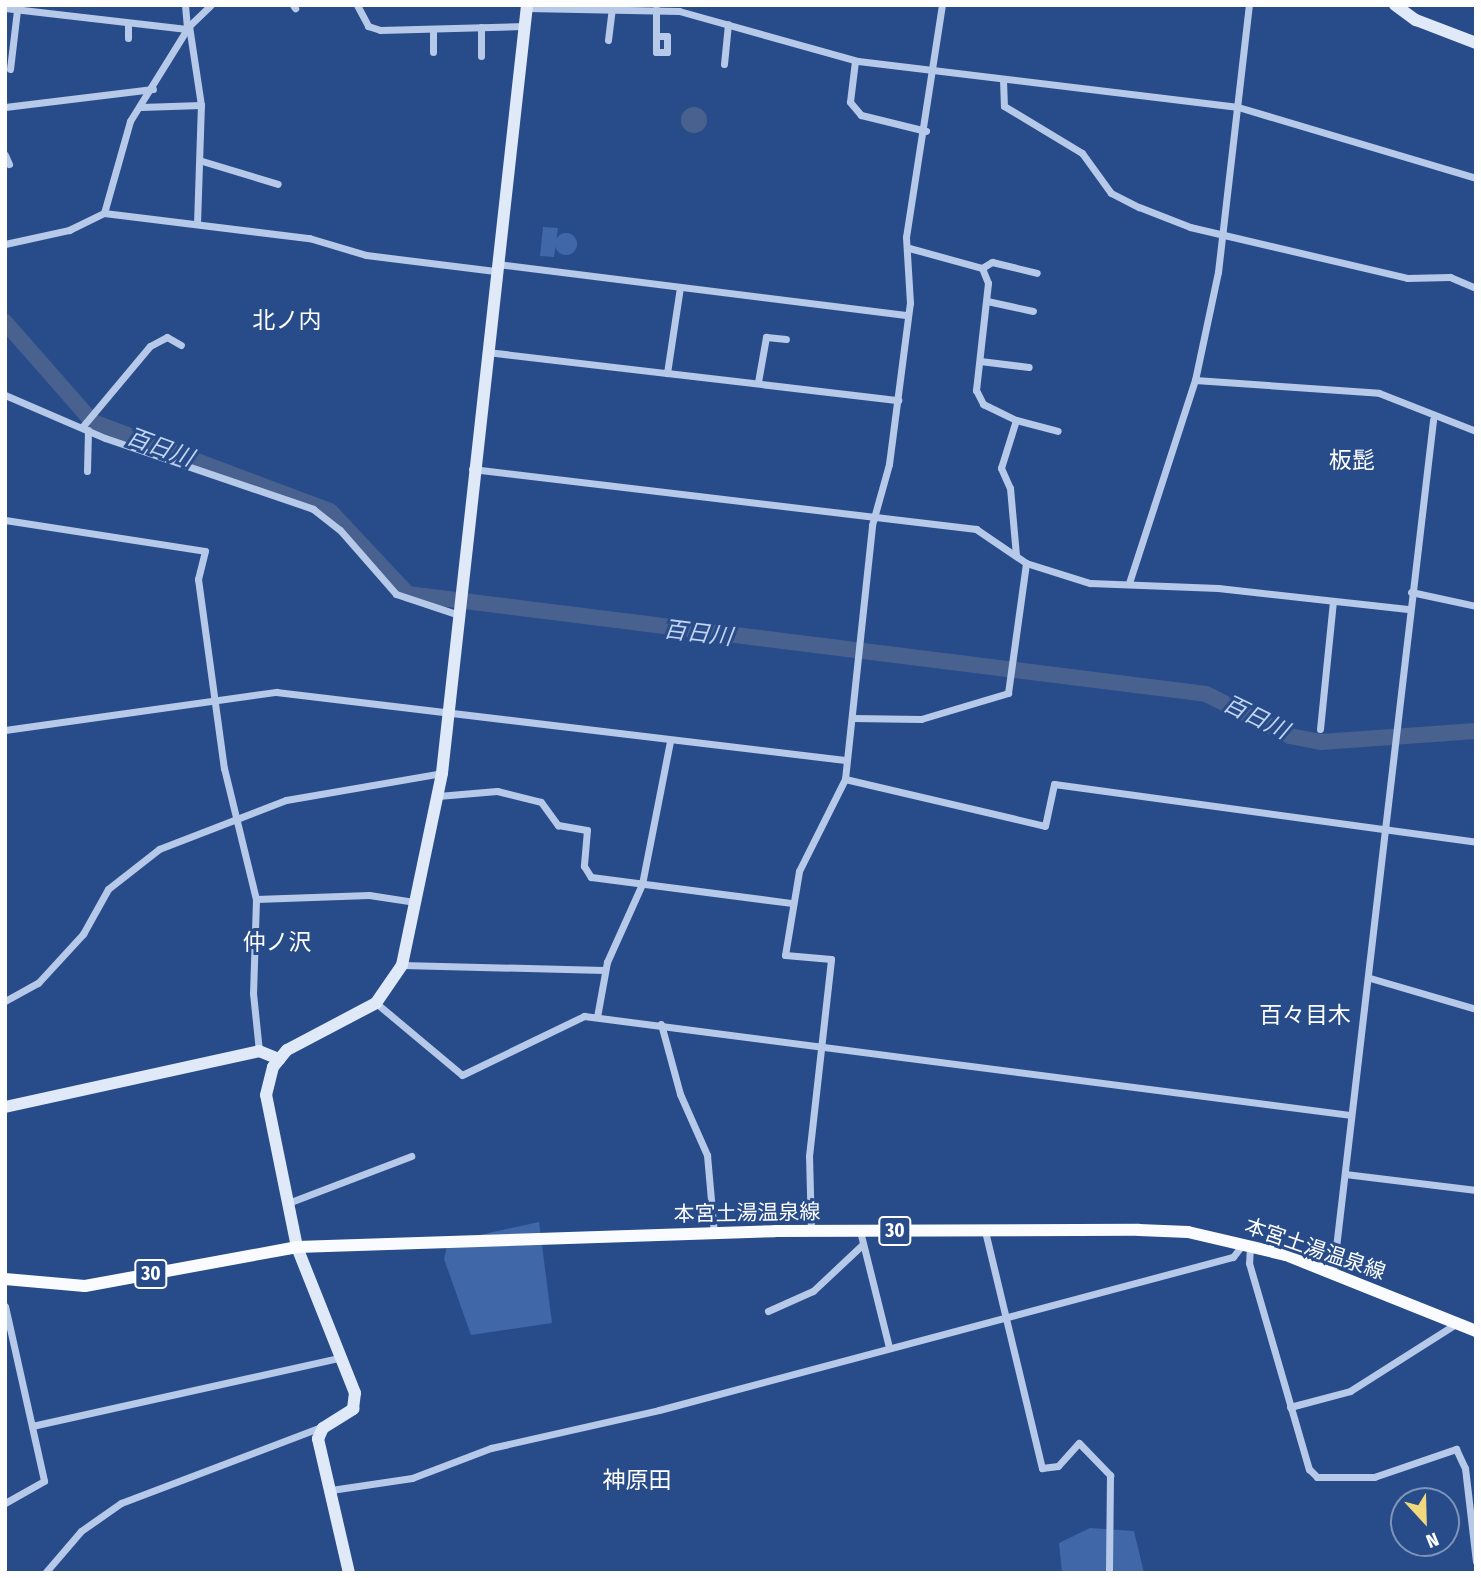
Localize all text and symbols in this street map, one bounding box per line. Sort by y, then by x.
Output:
district label: 北ノ内 [253,306,321,334]
water label: 百日川 [123,422,197,472]
district label: 板髭 [1329,446,1375,474]
water label: 百日川 [662,615,734,651]
water label: 百日川 [1219,689,1293,745]
district label: 仲ノ沢 [243,928,311,956]
district label: 百々目木 [1259,1001,1351,1029]
street label: 本宮土湯温泉線 [673,1199,821,1227]
street label: 本宮土湯温泉線 [1241,1213,1389,1285]
road number: 30 [878,1216,912,1246]
road number: 30 [134,1258,168,1290]
district label: 神原田 [603,1466,671,1494]
north arrow [1390,1487,1460,1557]
text: N [1423,1527,1442,1553]

